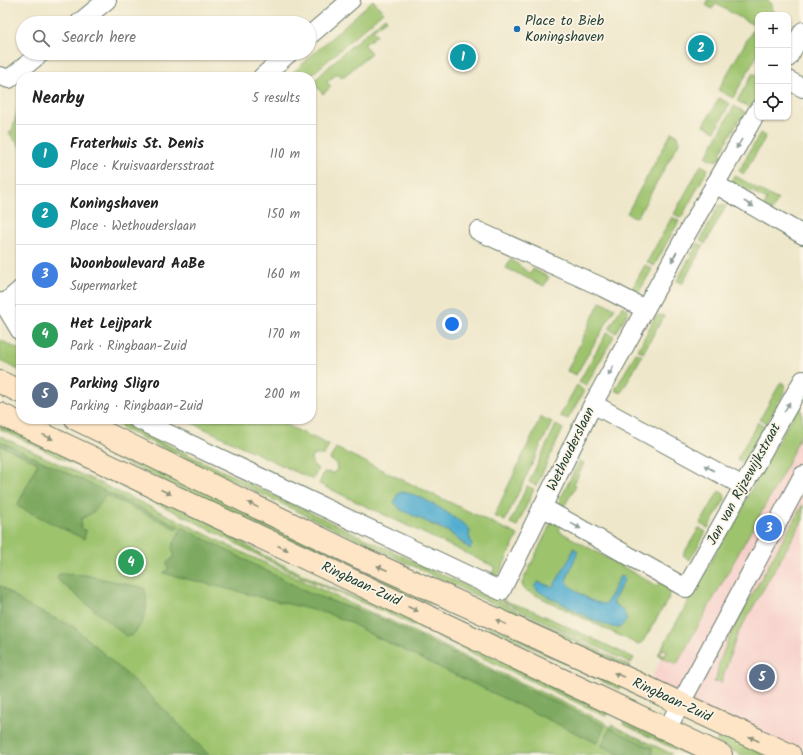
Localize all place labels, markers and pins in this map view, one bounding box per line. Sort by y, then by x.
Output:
place label: Place to Bieb Koningshaven [525,10,605,48]
marker: Place to Bieb Koningshaven [512,24,522,34]
pin: 2 [688,33,714,63]
pin: 1 [450,42,476,72]
pin: 3 [756,513,782,543]
pin: 4 [118,547,144,577]
pin: 5 [749,662,775,692]

